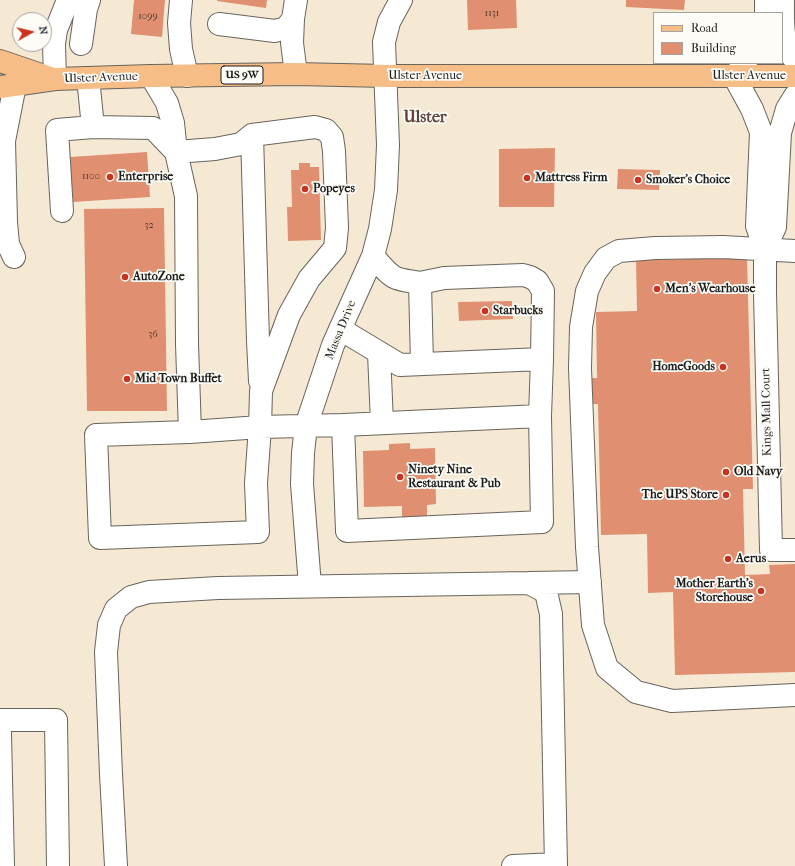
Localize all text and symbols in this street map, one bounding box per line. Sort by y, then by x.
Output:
house number: 1131 [485,8,499,20]
house number: 1099 [138,11,158,23]
north arrow [12,12,52,52]
legend [653,12,783,64]
text: Road [691,21,718,35]
text: N [36,25,50,35]
text: Building [691,41,736,55]
road number: US 9W [221,66,263,84]
street label: Ulster Avenue [388,69,462,83]
street label: Ulster Avenue [712,69,786,83]
street label: Ulster Avenue [64,70,138,86]
district label: Ulster [403,108,447,128]
place label: Enterprise [118,170,173,184]
house number: 1100 [82,171,100,183]
place label: Mattress Firm [535,171,608,185]
marker: Enterprise [105,172,115,182]
marker: Mattress Firm [522,173,532,183]
place label: Smoker's Choice [646,173,730,187]
marker: Smoker's Choice [633,175,643,185]
place label: Popeyes [313,182,355,196]
marker: Popeyes [300,184,310,194]
house number: 32 [144,220,154,232]
place label: AutoZone [133,270,185,284]
marker: AutoZone [120,272,130,282]
place label: Men's Wearhouse [665,282,755,296]
marker: Men's Wearhouse [652,284,662,294]
street label: Massa Drive [323,298,359,362]
place label: Starbucks [493,304,543,318]
marker: Starbucks [480,306,490,316]
house number: 36 [148,329,158,341]
place label: HomeGoods [652,360,715,374]
marker: HomeGoods [718,362,728,372]
street label: Kings Mall Court [759,368,775,456]
place label: Mid Town Buffet [135,372,222,386]
marker: Mid Town Buffet [122,374,132,384]
place label: Ninety Nine Restaurant & Pub [408,463,501,491]
place label: Old Navy [734,465,782,479]
marker: Old Navy [721,467,731,477]
marker: Ninety Nine Restaurant & Pub [395,472,405,482]
place label: The UPS Store [642,488,718,502]
marker: The UPS Store [721,490,731,500]
place label: Aerus [736,552,766,566]
marker: Aerus [723,554,733,564]
place label: Mother Earth's Storehouse [676,577,753,605]
marker: Mother Earth's Storehouse [756,586,766,596]

